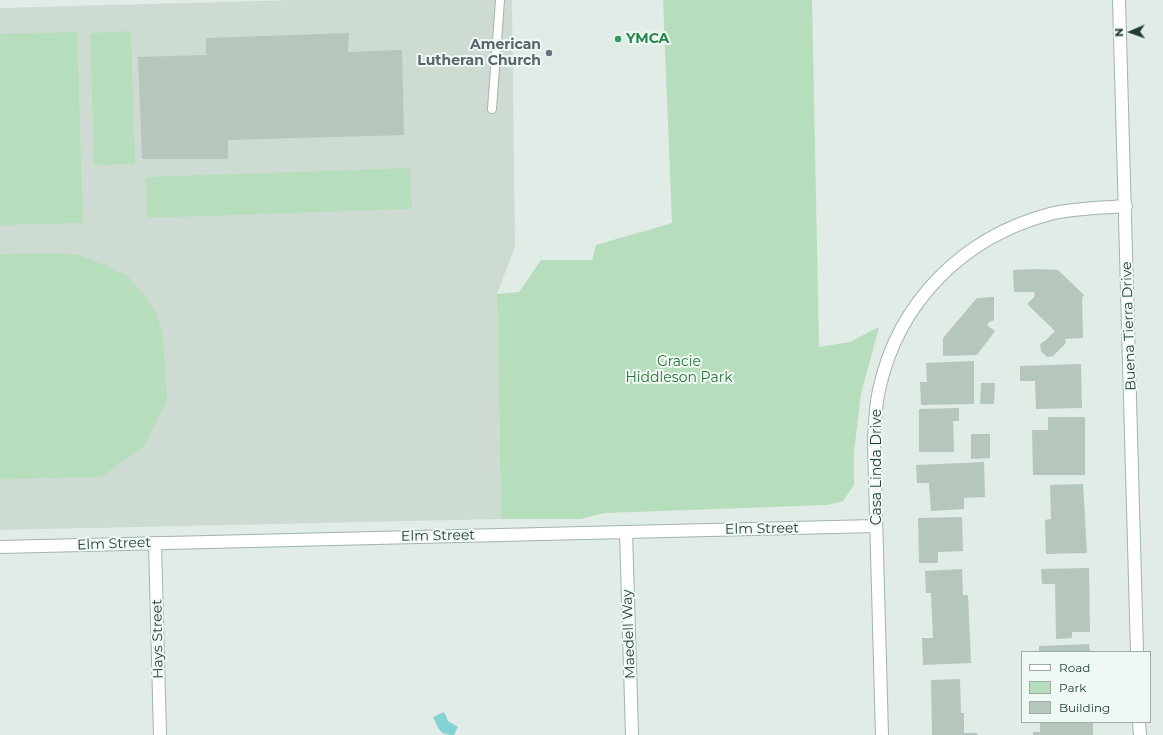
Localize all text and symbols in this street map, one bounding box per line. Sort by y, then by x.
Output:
north arrow [1111,12,1151,52]
text: N [1112,28,1126,37]
place label: YMCA [626,31,669,47]
marker: YMCA [613,34,623,44]
place label: American Lutheran Church [417,37,541,70]
marker: American Lutheran Church [544,48,554,58]
street label: Buena Tierra Drive [1118,261,1140,391]
park label: Gracie Hiddleson Park [625,354,733,386]
street label: Casa Linda Drive [869,409,885,525]
street label: Elm Street [725,520,799,538]
street label: Elm Street [401,527,475,545]
street label: Elm Street [77,534,151,554]
street label: Maedell Way [619,589,639,679]
street label: Hays Street [149,599,167,679]
legend [1021,651,1151,723]
text: Road [1059,660,1090,675]
text: Park [1059,680,1086,695]
text: Building [1059,700,1110,715]

